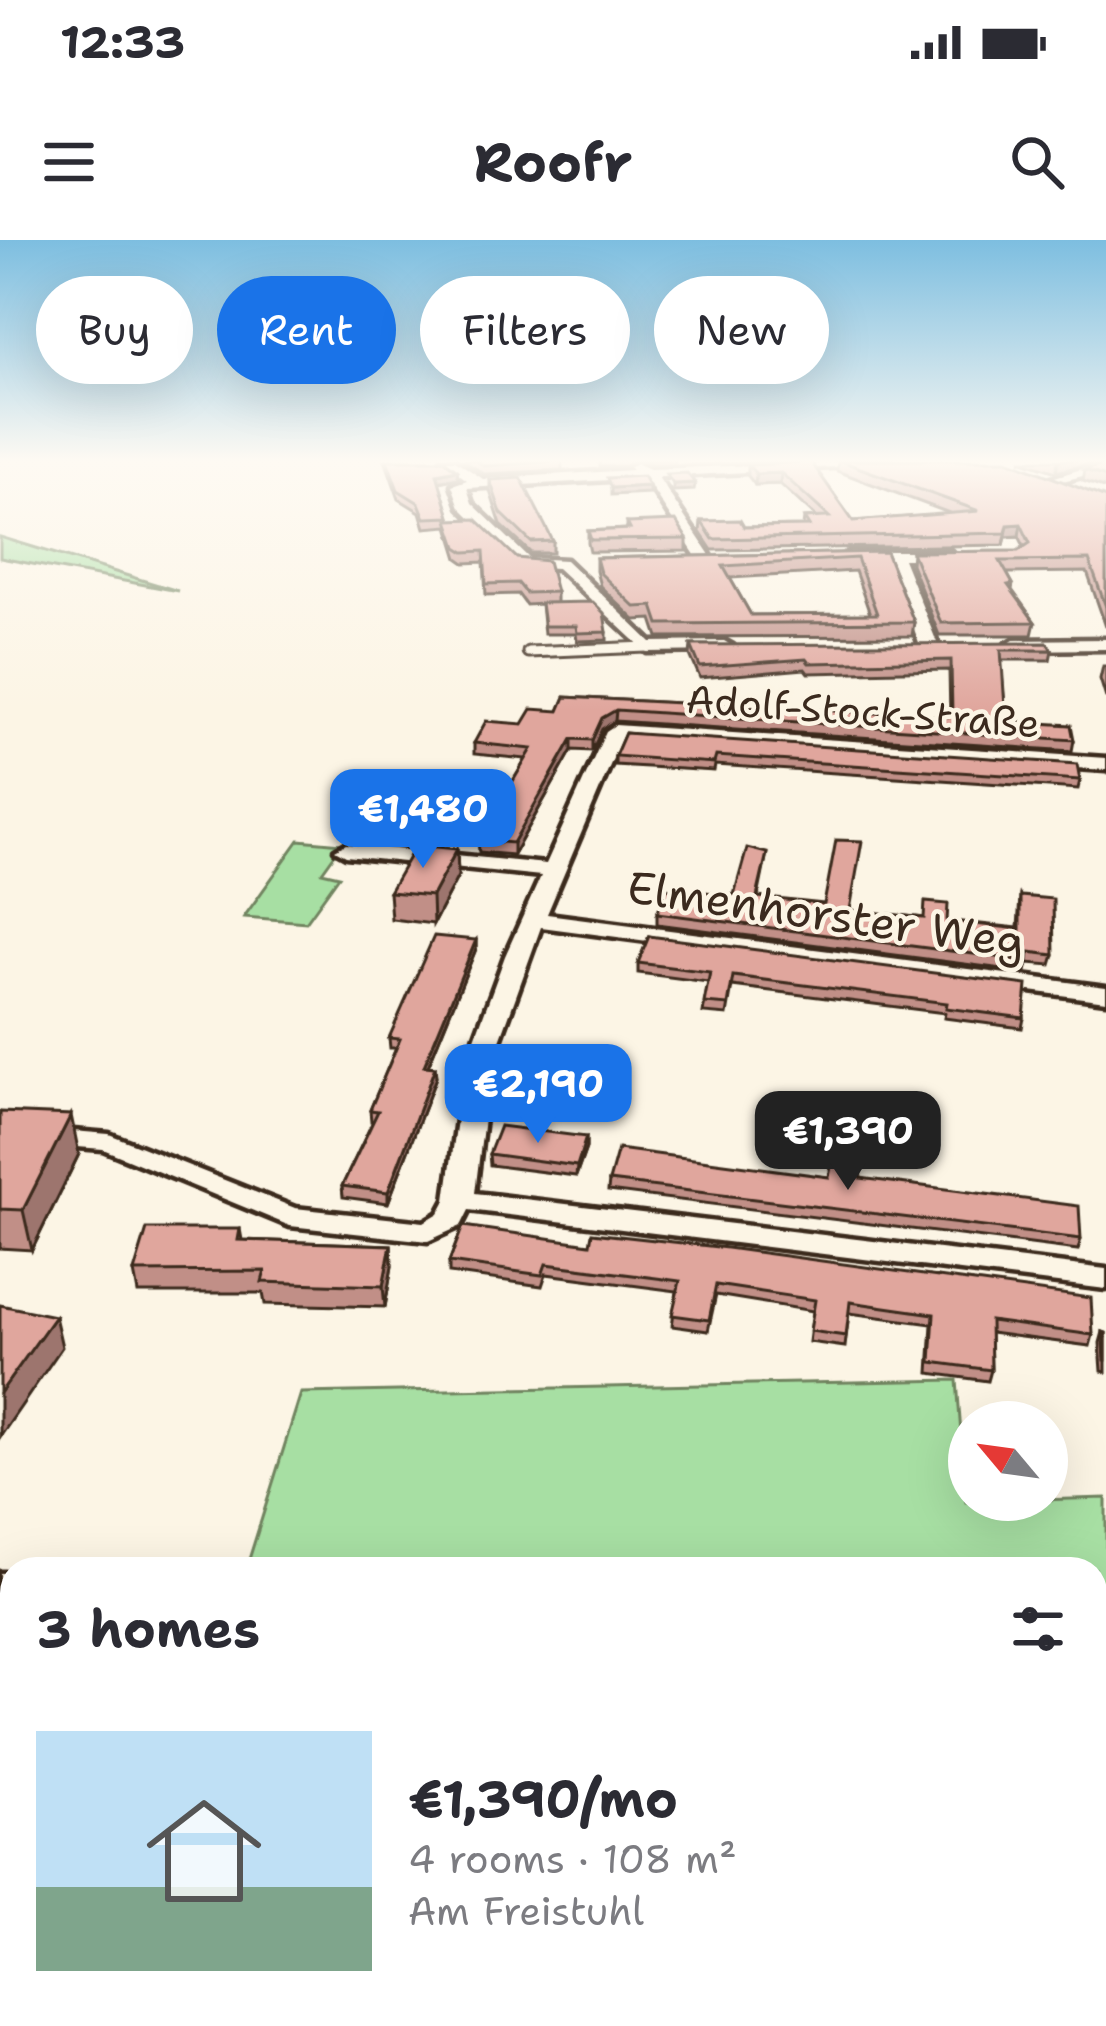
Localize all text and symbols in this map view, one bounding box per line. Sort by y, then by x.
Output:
text: 12:33 [60,12,185,72]
text: Roofr [474,126,632,198]
icon: menu [36,129,102,195]
icon: search [1004,129,1070,195]
chip: Buy [36,276,193,384]
chip: Rent [217,276,396,384]
chip: Filters [420,276,630,384]
chip: New [654,276,829,384]
street label: Adolf-Stock-Straße [684,673,1042,749]
pin: €1,480 [325,769,521,871]
text: €1,480 [357,782,489,834]
street label: Elmenhorster Weg [624,856,1028,972]
pin: €2,190 [440,1044,636,1146]
text: €2,190 [472,1057,604,1109]
pin: €1,390 [750,1091,946,1193]
text: €1,390 [782,1104,914,1156]
north arrow [948,1401,1068,1521]
map controls [948,1401,1068,1521]
text: 3 homes [36,1595,260,1663]
icon: filters [1005,1596,1071,1662]
text: €1,390/mo [408,1765,678,1833]
icon: home [132,1779,276,1923]
text: 4 rooms · 108 m² [408,1833,737,1885]
text: Am Freistuhl [408,1885,644,1937]

